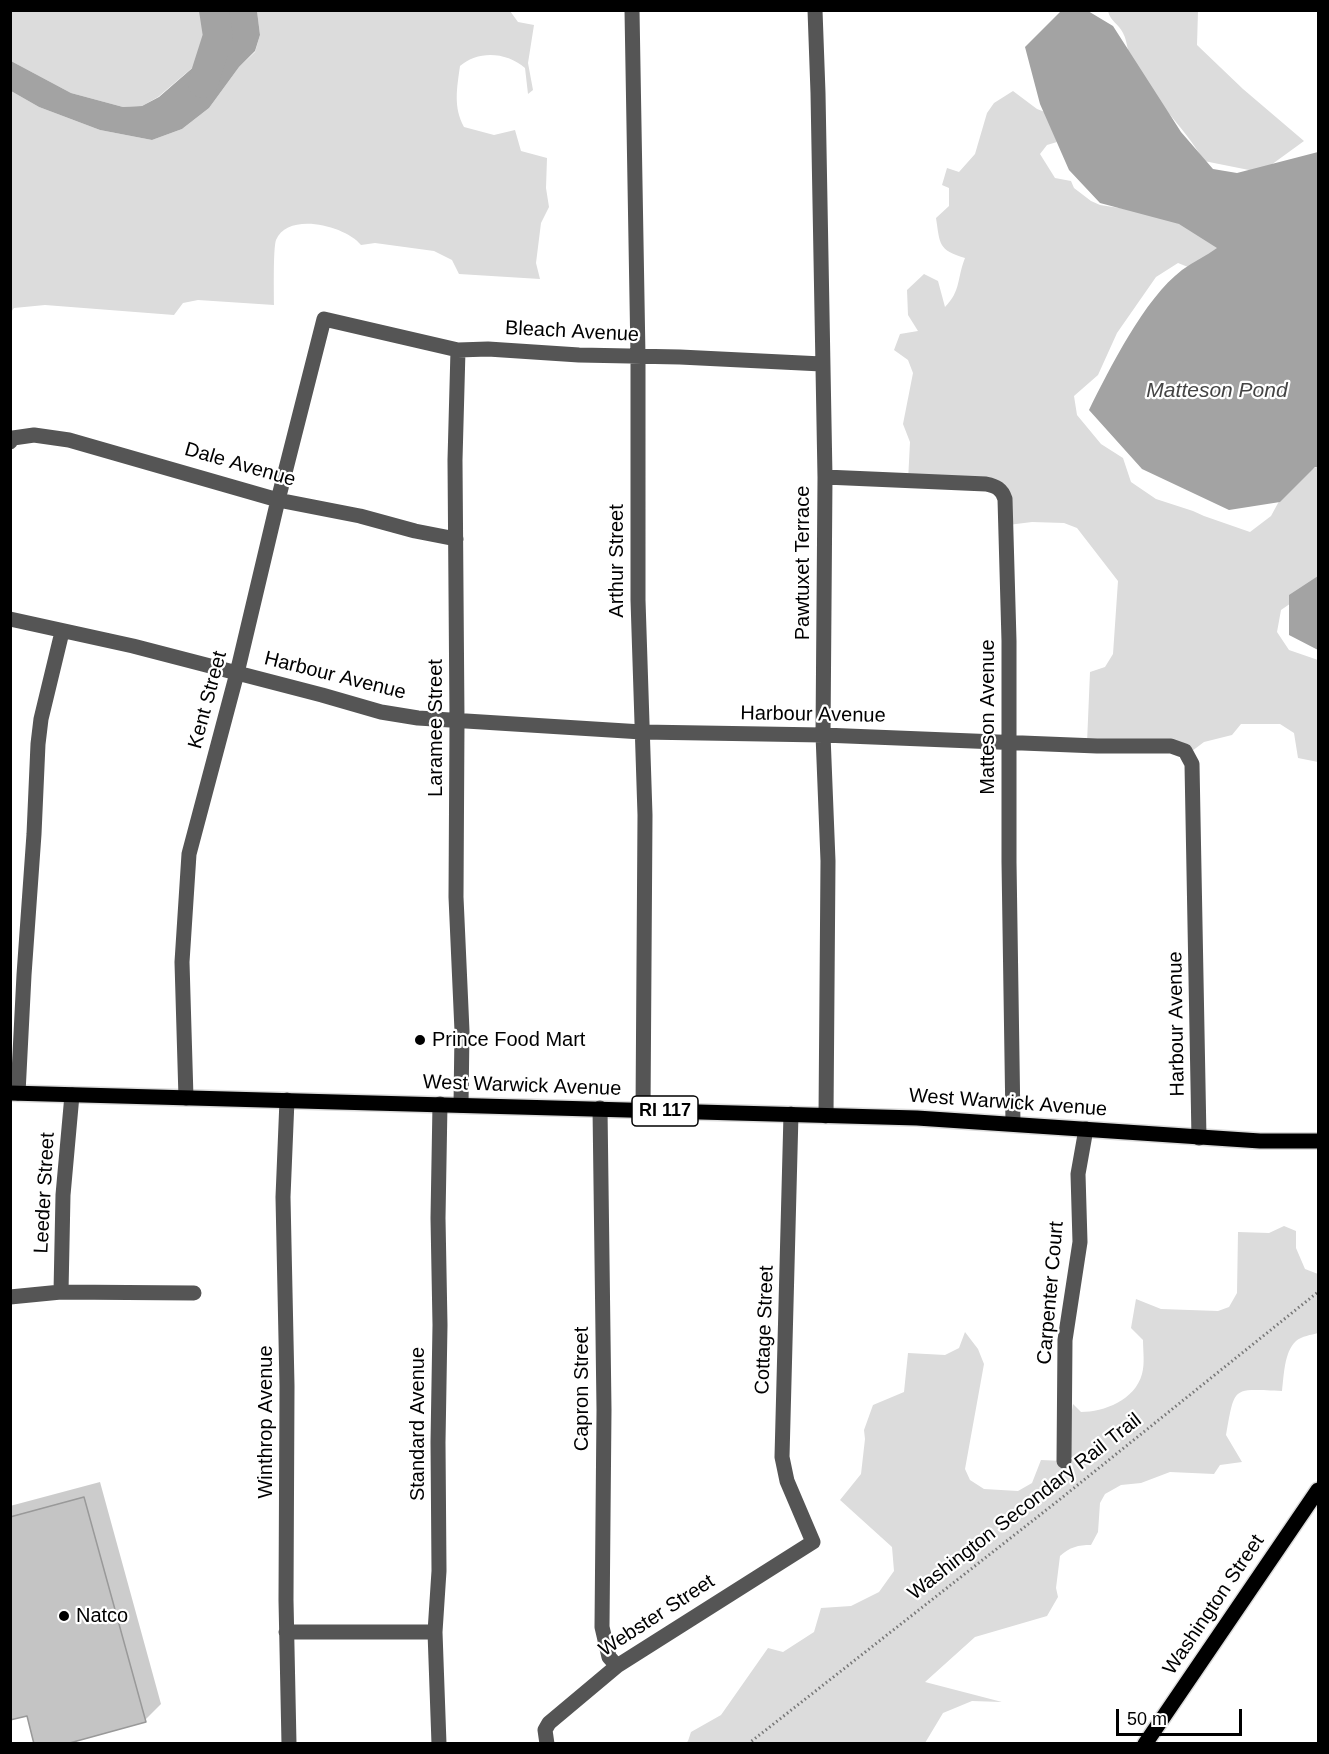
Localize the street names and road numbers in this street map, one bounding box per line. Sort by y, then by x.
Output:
street label: Bleach Avenue [504,317,640,347]
street label: Dale Avenue [182,438,298,492]
street label: Pawtuxet Terrace [791,486,815,640]
street label: Arthur Street [605,504,629,618]
street label: Matteson Avenue [976,639,1000,795]
street label: Harbour Avenue [262,647,408,705]
street label: Kent Street [183,649,233,751]
street label: Laramee Street [424,659,448,797]
street label: Harbour Avenue [740,702,886,728]
street label: Harbour Avenue [1164,951,1190,1097]
street label: West Warwick Avenue [422,1071,622,1101]
street label: West Warwick Avenue [908,1084,1108,1122]
road number: RI 117 [632,1096,698,1126]
street label: Leeder Street [30,1132,60,1254]
street label: Carpenter Court [1033,1221,1069,1365]
street label: Cottage Street [751,1265,779,1395]
street label: Capron Street [570,1327,594,1451]
street label: Winthrop Avenue [254,1345,278,1499]
street label: Standard Avenue [406,1347,430,1501]
street label: Washington Secondary Rail Trail [903,1408,1147,1606]
street label: Washington Street [1158,1530,1270,1680]
street label: Webster Street [595,1570,719,1662]

